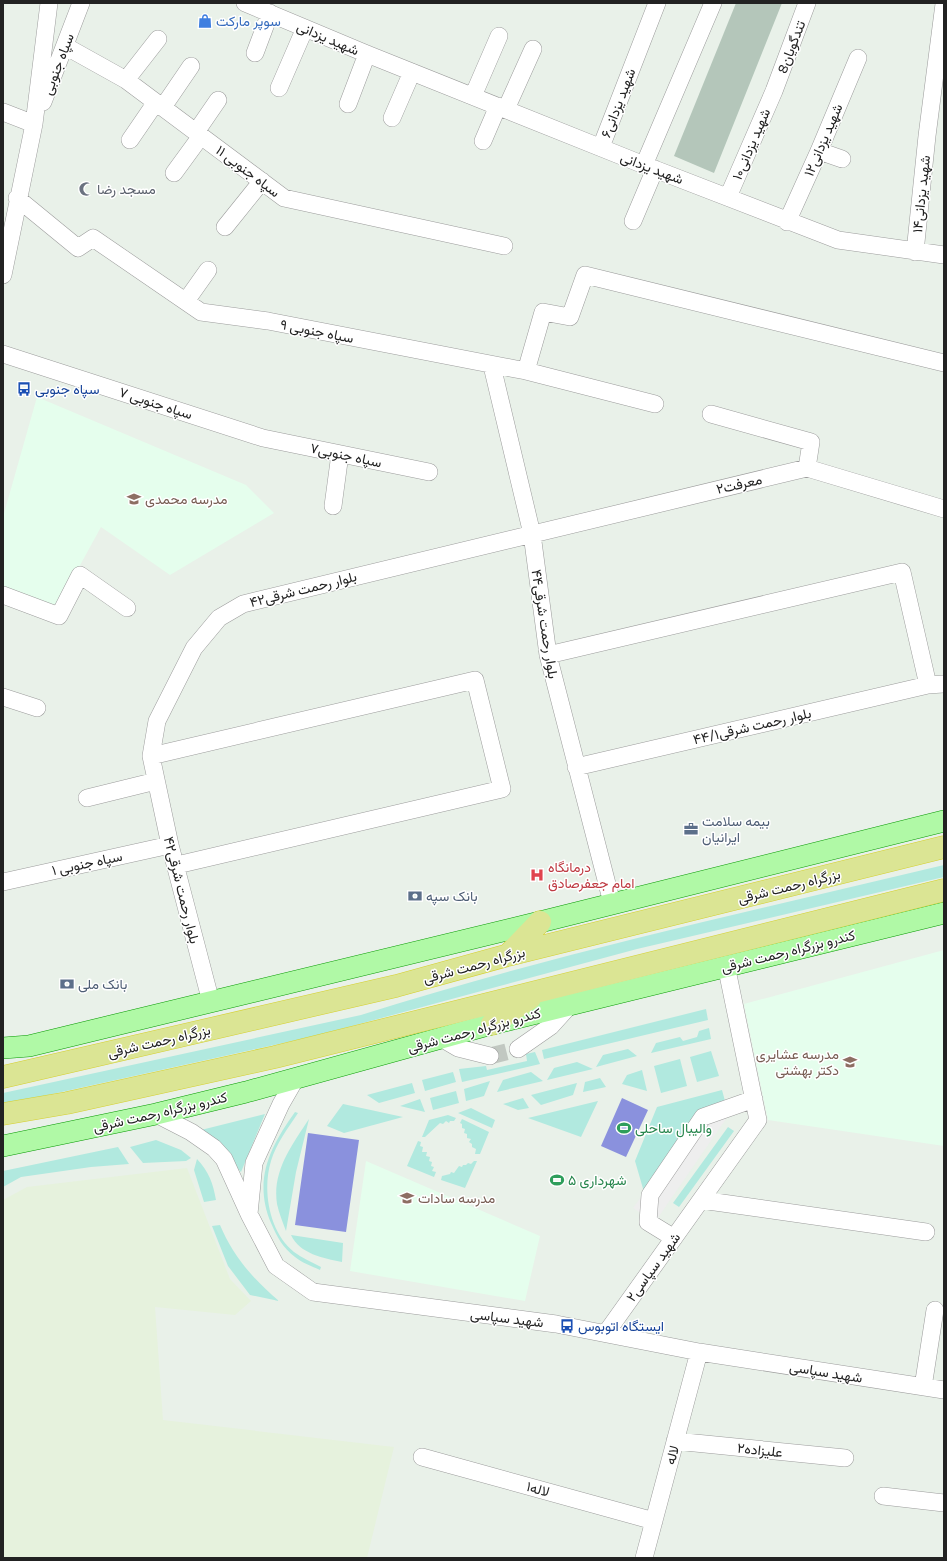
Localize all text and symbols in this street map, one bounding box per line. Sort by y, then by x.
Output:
shop icon: سوپر مارکت [197,13,213,29]
place label: سوپر مارکت [216,13,281,31]
street label: شهید یزدانی [294,18,362,59]
street label: 8تندگویان [774,18,809,76]
street label: سپاه جنوبی [39,31,79,98]
street label: شهید یزدانی۶ [597,66,639,140]
street label: شهید یزدانی۱۲ [801,101,846,179]
street label: شهید یزدانی۱۰ [729,106,774,182]
street label: ۱۱ سپاه جنوبی [212,142,283,202]
street label: شهید یزدانی [618,149,686,188]
street label: شهید یزدانی۱۴ [909,154,934,234]
mosque icon: مسجد رضا [78,181,94,197]
place label: مسجد رضا [97,181,156,198]
street label: ۹ سپاه جنوبی [279,316,355,348]
bus stop icon: سپاه جنوبی [16,381,32,397]
place label: سپاه جنوبی [35,381,99,399]
street label: ۷ سپاه جنوبی [117,384,195,424]
street label: سپاه جنوبی۷ [308,440,383,472]
street label: معرفت۲ [714,471,764,498]
school or university icon: مدرسه محمدی [126,491,142,507]
place label: مدرسه محمدی [145,491,228,508]
street label: بلوار رحمت شرقی۴۲ [248,568,359,611]
street label: ۴۴بلوار رحمت شرقی [527,568,562,680]
street label: بلوار رحمت شرقی۴۴/۱ [691,705,813,748]
place label: بیمه سلامت ایرانیان [702,813,770,846]
office icon: بیمه سلامت ایرانیان [683,821,699,837]
street label: بلوار رحمت شرقی۴۲ [160,835,203,946]
street label: ۱ سپاه جنوبی [50,848,124,880]
place label: درمانگاه امام جعفرصادق [548,859,634,892]
street label: بزرگراه رحمت شرقی [736,866,842,907]
hospital icon: درمانگاه امام جعفرصادق [529,867,545,883]
bank icon: بانک سپه [407,888,423,904]
place label: بانک سپه [426,888,478,906]
street label: کندرو بزرگراه رحمت شرقی [719,927,857,976]
street label: بزرگراه رحمت شرقی [421,944,527,987]
bank icon: بانک ملی [59,976,75,992]
place label: بانک ملی [78,976,127,993]
street label: کندرو بزرگراه رحمت شرقی [406,1004,543,1056]
street label: بزرگراه رحمت شرقی [106,1021,212,1062]
place label: مدرسه عشایری دکتر بهشتی [756,1046,839,1079]
school or university icon: مدرسه عشایری دکتر بهشتی [842,1054,858,1070]
street label: کندرو بزرگراه رحمت شرقی [91,1089,229,1136]
sports icon: والیبال ساحلی [616,1120,632,1136]
place label: والیبال ساحلی [635,1120,712,1138]
sports icon: شهرداری ۵ [549,1172,565,1188]
place label: شهرداری ۵ [568,1172,627,1189]
school or university icon: مدرسه سادات [399,1190,415,1206]
place label: مدرسه سادات [418,1190,495,1207]
street label: شهید سپاسی۲ [623,1229,685,1306]
street label: شهید سپاسی [469,1306,545,1332]
bus stop icon: ایستگاه اتوبوس [559,1318,575,1334]
place label: ایستگاه اتوبوس [578,1318,664,1335]
street label: شهید سپاسی [788,1358,864,1388]
street label: علیزاده۲ [736,1440,783,1461]
street label: لاله [662,1444,683,1467]
street label: ۱لاله [524,1478,551,1501]

